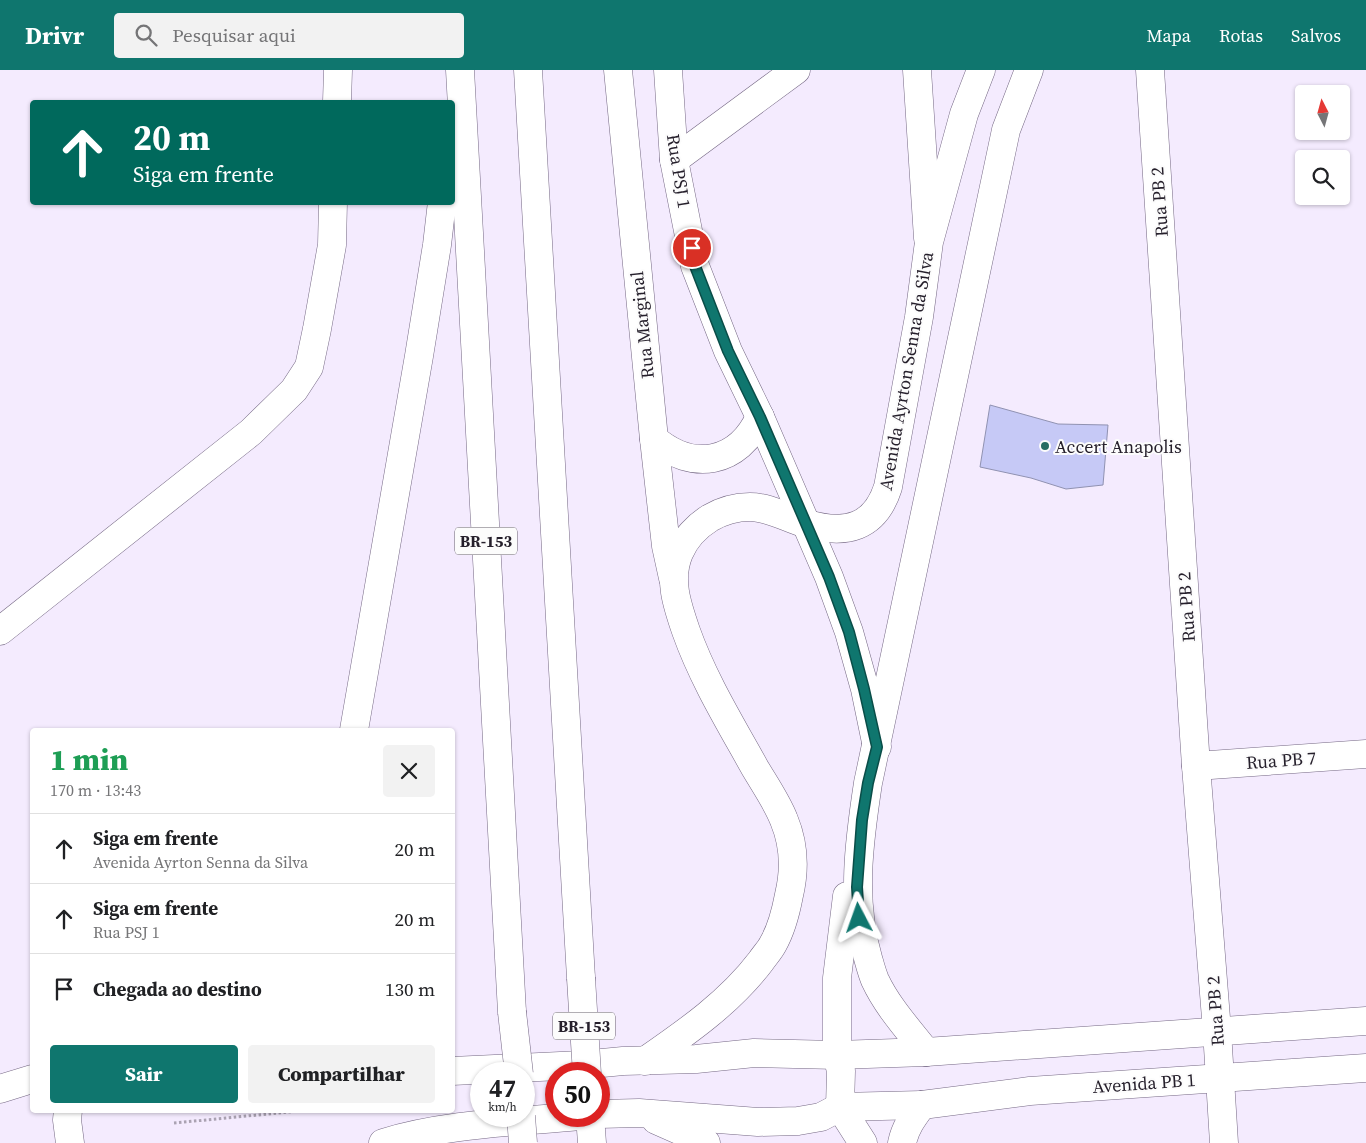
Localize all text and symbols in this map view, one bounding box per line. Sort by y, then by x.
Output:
search box [114,13,464,58]
text: Drivr [25,19,84,52]
icon: search [132,21,160,49]
text: Pesquisar aqui [172,22,296,48]
text: Mapa [1147,23,1191,48]
text: Rotas [1219,23,1263,48]
text: Salvos [1291,23,1341,48]
north arrow [1295,85,1350,140]
map controls [1295,85,1350,205]
text: 20 m [133,114,210,162]
icon: ahead [50,120,115,185]
street label: Rua PSJ 1 [661,132,697,210]
button: search [1295,150,1350,205]
text: Siga em frente [133,159,274,189]
street label: Rua PB 2 [1144,166,1174,238]
pin [671,227,713,269]
icon: arrive [678,234,706,262]
street label: Avenida Ayrton Senna da Silva [873,249,939,492]
street label: Rua Marginal [624,270,660,380]
place label: Accert Anapolis [1055,434,1182,459]
marker: Accert Anapolis [1039,440,1051,452]
road number: BR-153 [455,528,517,554]
street label: Rua PB 2 [1171,571,1201,643]
text: 1 min [50,739,128,780]
button: close [383,745,435,797]
street label: Rua PB 7 [1245,745,1317,775]
text: 170 m · 13:43 [50,779,141,801]
text: Siga em frente [93,825,218,851]
icon: ahead [50,835,78,863]
text: 20 m [394,836,435,862]
text: Avenida Ayrton Senna da Silva [93,851,308,873]
position arrow [832,891,884,943]
text: Siga em frente [93,895,218,921]
icon: ahead [50,905,78,933]
text: 20 m [394,906,435,932]
text: Rua PSJ 1 [93,921,160,943]
icon: arrive [50,975,78,1003]
street label: Rua PB 2 [1200,975,1230,1047]
text: Chegada ao destino [93,976,262,1002]
text: 130 m [385,976,435,1002]
road number: BR-153 [553,1012,615,1039]
button: Sair [50,1045,238,1103]
button: Compartilhar [248,1045,435,1103]
speed limit sign: 50 [545,1062,610,1127]
street label: Avenida PB 1 [1092,1067,1196,1099]
text: 47 [489,1071,516,1105]
text: km/h [488,1099,517,1115]

